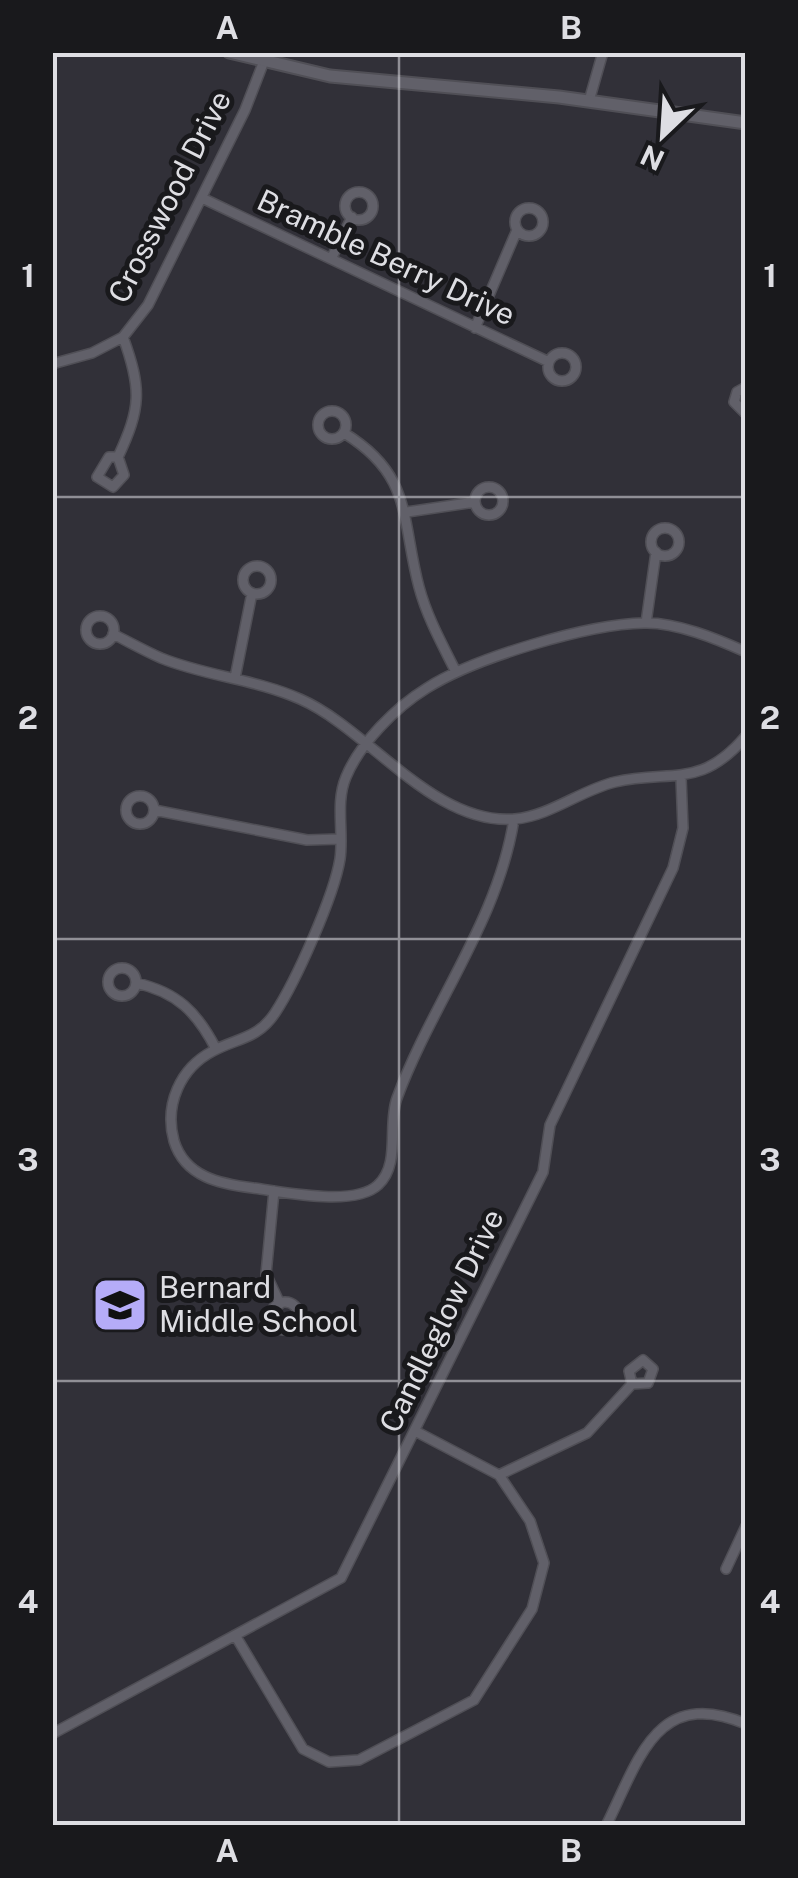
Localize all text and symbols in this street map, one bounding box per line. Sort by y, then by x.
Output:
text: A [215,9,239,46]
text: B [560,9,582,46]
street label: Crosswood Drive [100,84,238,309]
north arrow [613,85,713,185]
text: N [635,139,669,178]
street label: Bramble Berry Drive [252,182,521,333]
text: 1 [21,257,35,294]
text: 1 [763,257,777,294]
text: 2 [18,699,38,736]
text: 2 [760,699,780,736]
text: 3 [17,1141,39,1178]
text: 3 [759,1141,781,1178]
street label: Candleglow Drive [371,1203,511,1438]
place label: Bernard Middle School [159,1269,358,1339]
school or university icon: Bernard Middle School [90,1275,150,1335]
text: 4 [18,1583,39,1620]
text: 4 [760,1583,781,1620]
text: A [215,1832,239,1869]
text: B [560,1832,582,1869]

